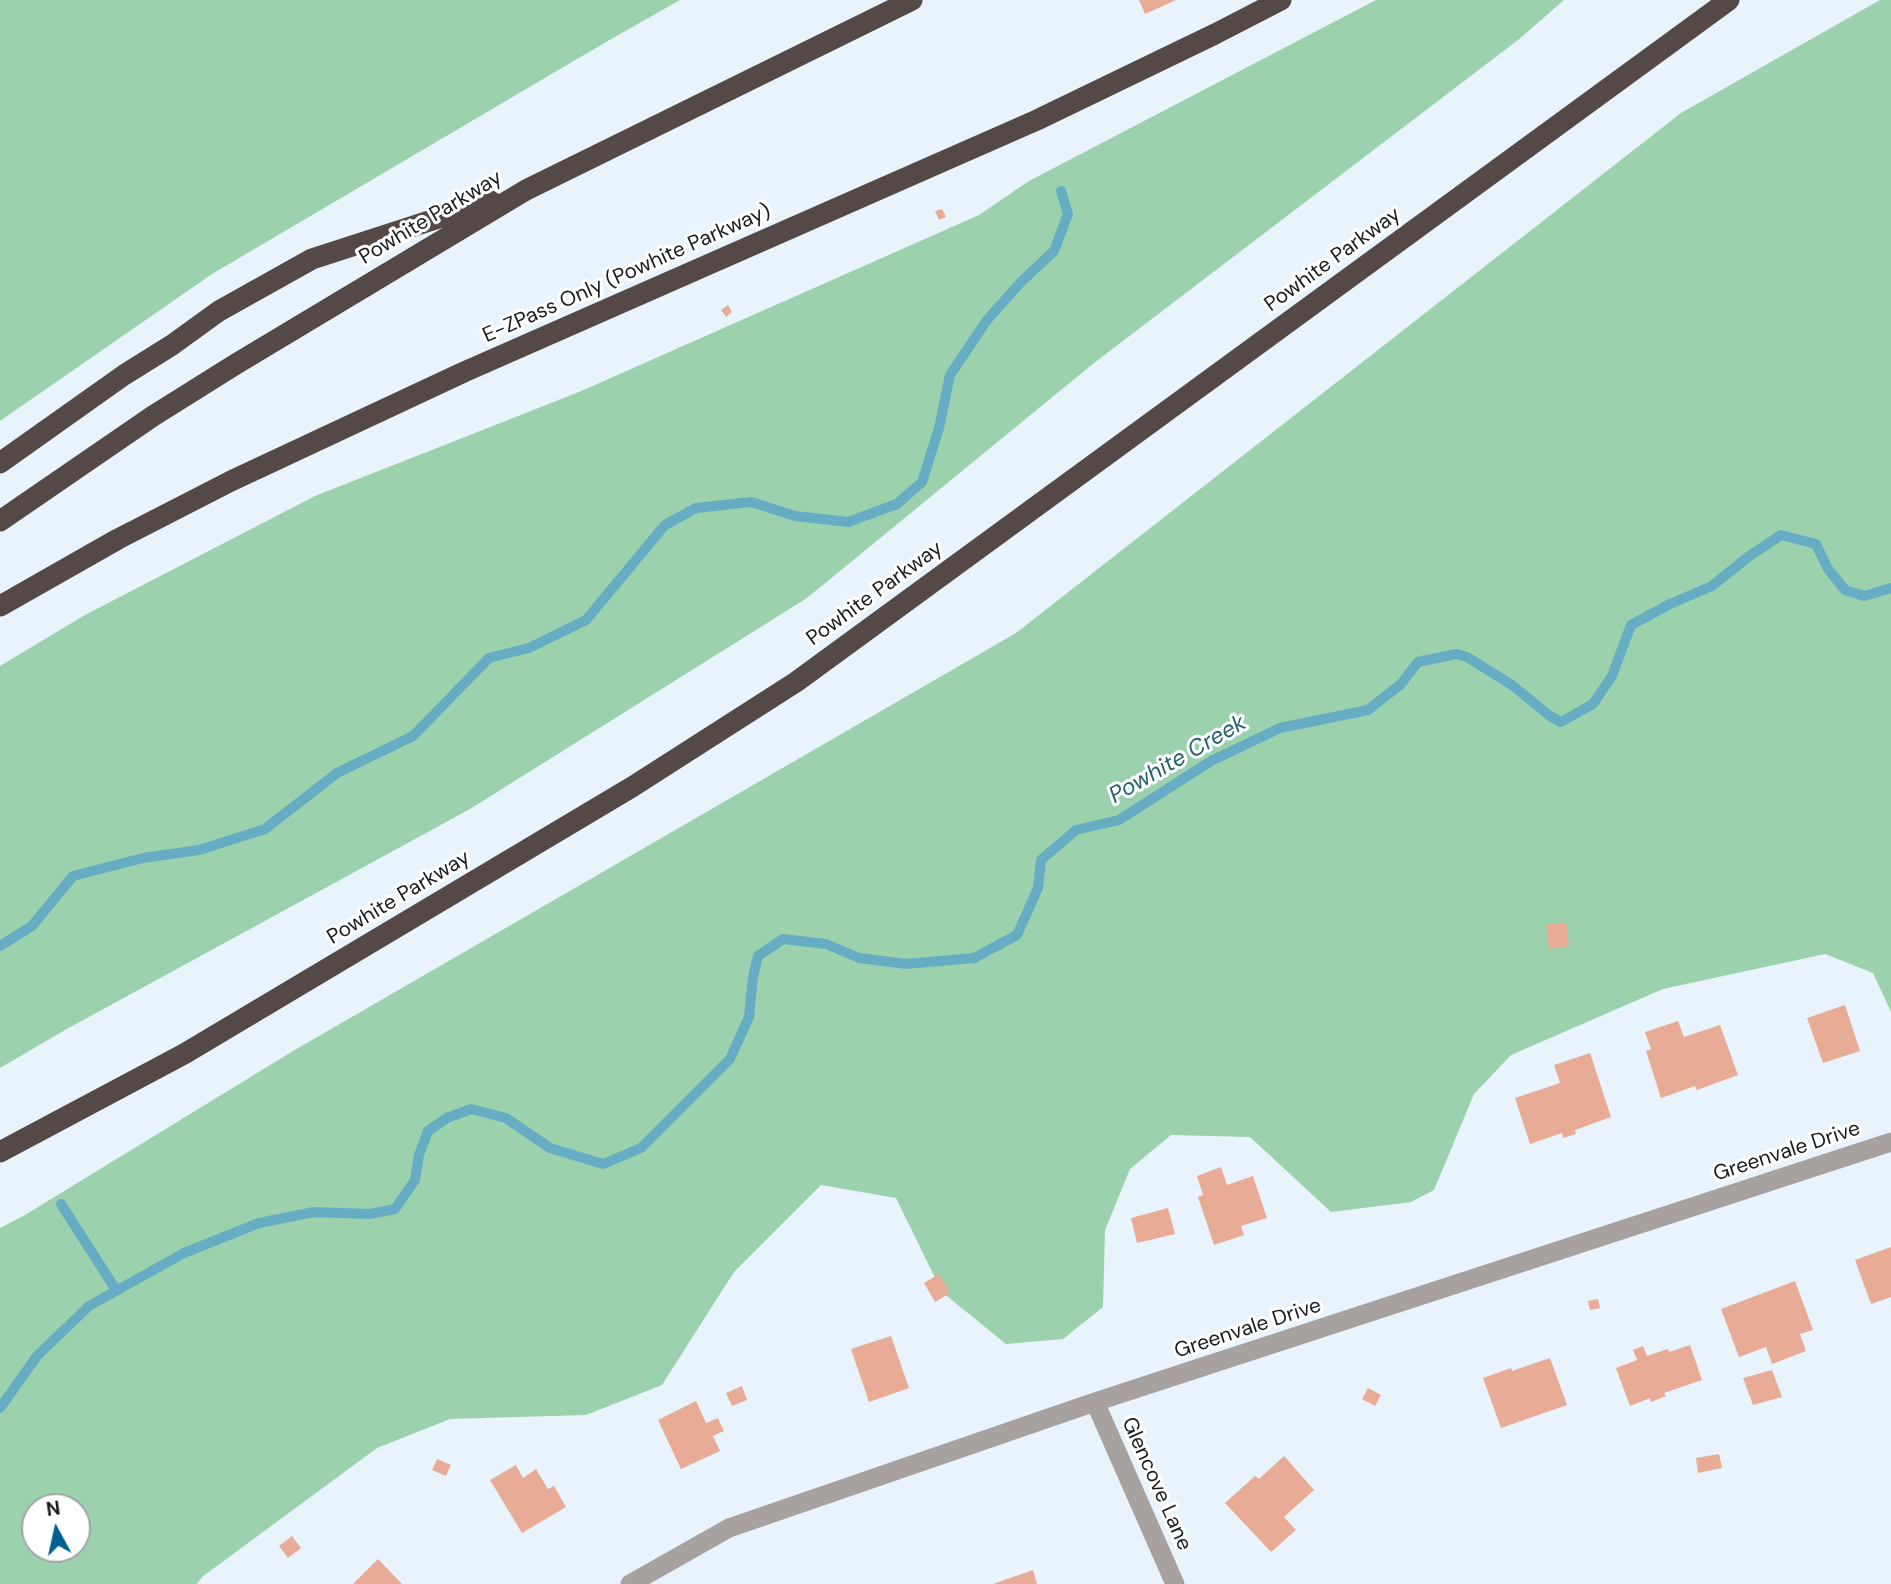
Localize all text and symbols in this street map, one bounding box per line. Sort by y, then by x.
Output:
street label: Powhite Parkway [355,165,507,271]
street label: E-ZPass Only (Powhite Parkway) [479,199,775,349]
street label: Powhite Parkway [1260,202,1406,318]
street label: Powhite Parkway [802,536,948,652]
water label: Powhite Creek [1105,710,1251,810]
street label: Powhite Parkway [323,845,475,951]
street label: Greenvale Drive [1710,1116,1864,1188]
street label: Greenvale Drive [1171,1293,1325,1365]
street label: Glencove Lane [1115,1414,1197,1554]
north arrow [21,1493,91,1563]
text: N [45,1495,62,1522]

